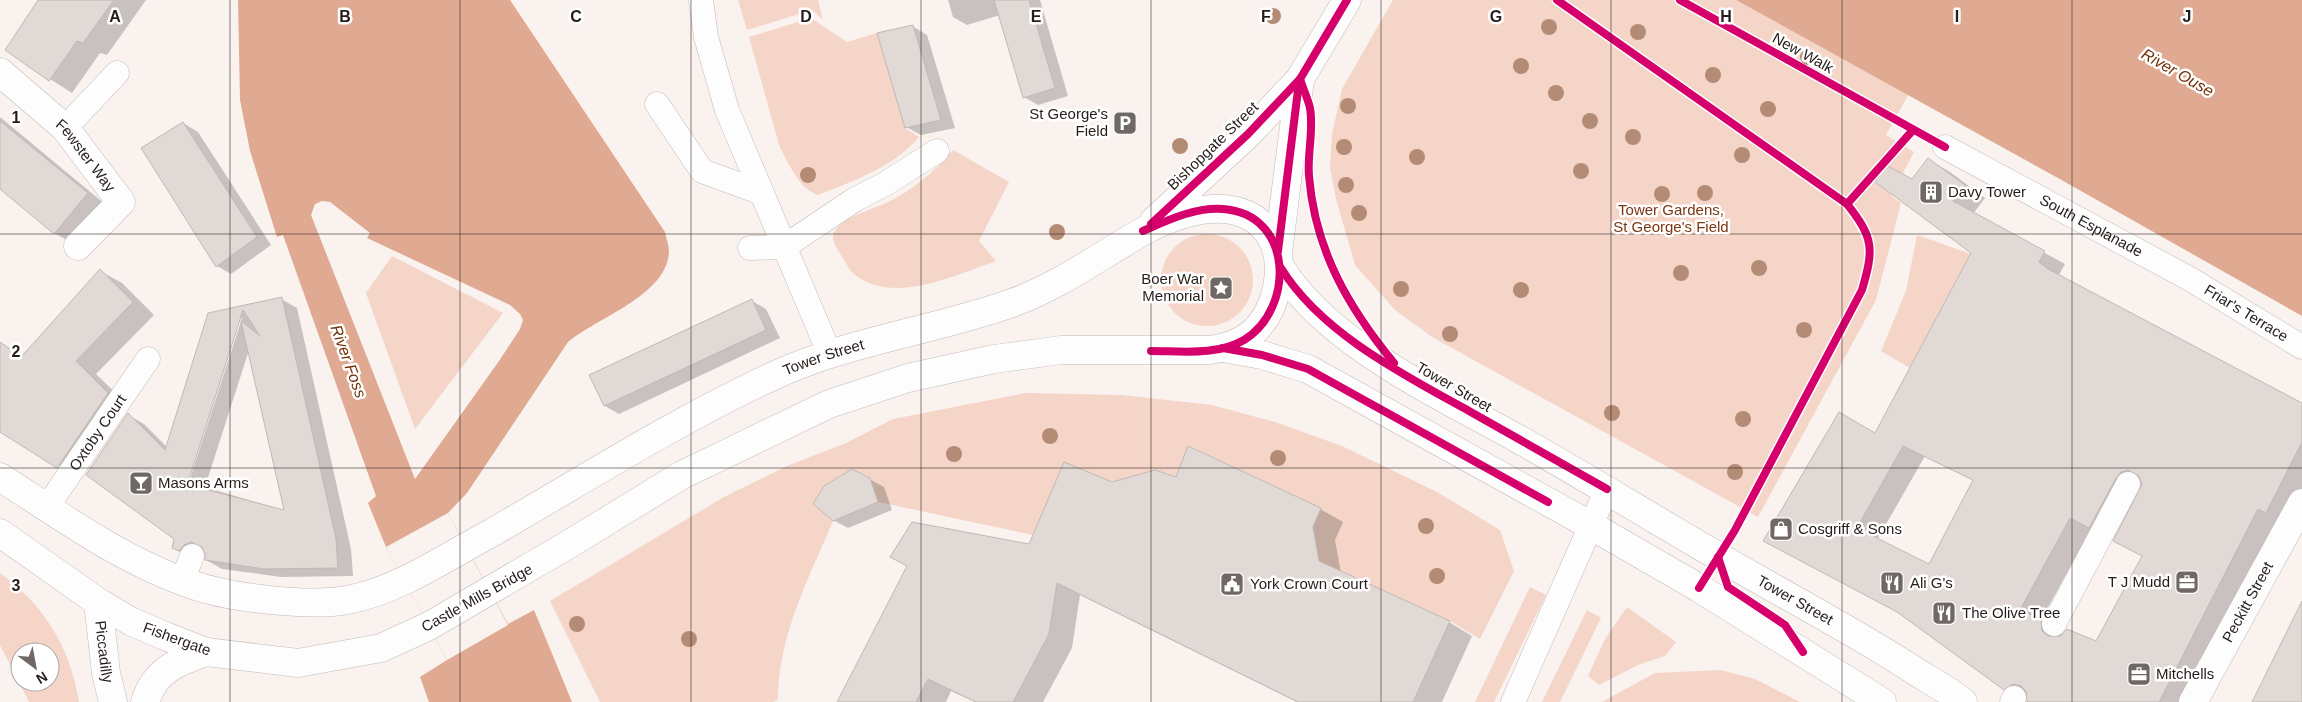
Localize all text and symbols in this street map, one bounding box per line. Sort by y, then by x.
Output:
text: A [109,8,121,25]
text: B [339,8,351,25]
text: C [570,8,582,25]
text: D [800,8,812,25]
text: E [1031,8,1042,25]
text: F [1261,8,1271,25]
text: G [1490,8,1502,25]
text: H [1720,8,1732,25]
text: I [1955,8,1959,25]
text: J [2183,8,2191,25]
street label: New Walk [1770,29,1837,76]
water label: River Ouse [2139,45,2217,100]
street label: Bishopgate Street [1164,98,1262,193]
place label: St George's Field [1029,105,1108,139]
text: 1 [12,109,21,126]
parking icon: St George's Field [1112,110,1138,136]
street label: Fewster Way [53,115,119,195]
building icon: Davy Tower [1918,179,1944,205]
place label: Davy Tower [1948,183,2026,200]
street label: South Esplanade [2037,191,2146,260]
park label: Tower Gardens, St George's Field [1613,201,1729,235]
place label: Boer War Memorial [1141,270,1204,304]
place icon: Boer War Memorial [1208,275,1234,301]
street label: Friar's Terrace [2201,281,2292,345]
water label: River Foss [327,322,370,400]
street label: Tower Street [780,335,867,378]
text: 2 [12,343,21,360]
street label: Tower Street [1414,358,1496,415]
street label: Oxtoby Court [65,390,130,474]
bar icon: Masons Arms [128,470,154,496]
place label: Masons Arms [158,474,249,491]
shop icon: Cosgriff & Sons [1768,516,1794,542]
place label: Cosgriff & Sons [1798,520,1902,537]
street label: Peckitt Street [2218,558,2277,645]
street label: Castle Mills Bridge [418,560,535,635]
office icon: T J Mudd [2174,569,2200,595]
restaurant icon: Ali G's [1879,570,1905,596]
public building icon: York Crown Court [1219,571,1245,597]
street label: Tower Street [1755,572,1837,628]
place label: T J Mudd [2108,573,2170,590]
place label: Ali G's [1910,574,1953,591]
place label: York Crown Court [1250,575,1369,592]
text: 3 [12,577,21,594]
restaurant icon: The Olive Tree [1931,600,1957,626]
place label: The Olive Tree [1962,604,2060,621]
street label: Fishergate [141,618,213,659]
street label: Piccadilly [92,620,117,685]
north arrow [10,642,60,692]
office icon: Mitchells [2126,661,2152,687]
place label: Mitchells [2156,665,2214,682]
text: N [33,669,50,687]

